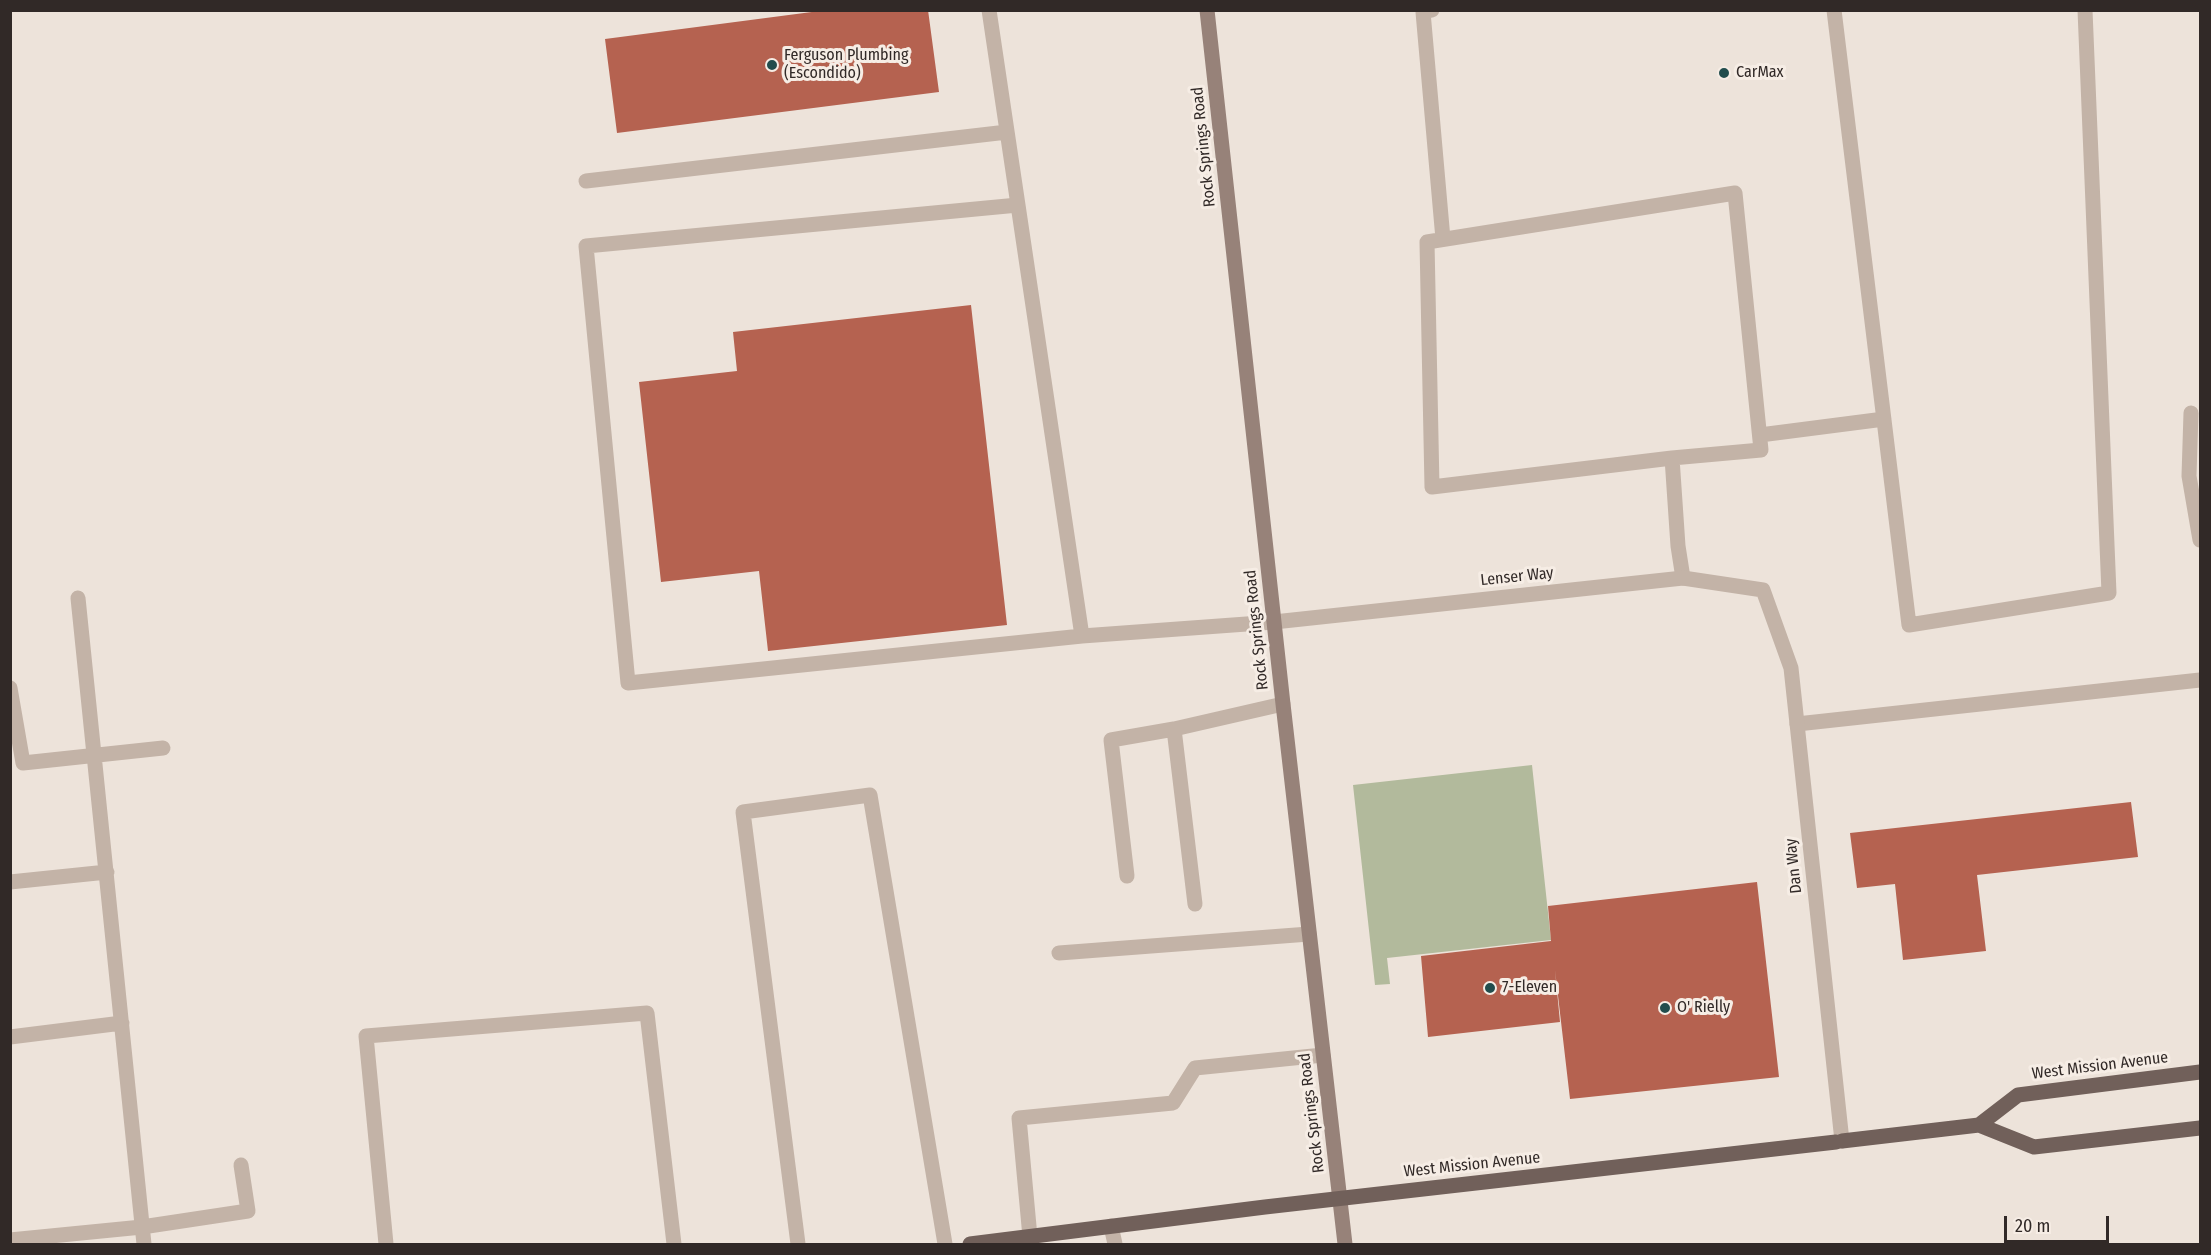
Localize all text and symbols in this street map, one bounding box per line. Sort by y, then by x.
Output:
place label: Ferguson Plumbing (Escondido) [784,46,908,84]
marker: Ferguson Plumbing (Escondido) [765,58,779,72]
place label: CarMax [1736,63,1784,83]
marker: CarMax [1717,66,1731,80]
street label: Rock Springs Road [1188,86,1220,208]
street label: Lenser Way [1480,564,1554,590]
street label: Rock Springs Road [1241,569,1273,691]
street label: Dan Way [1782,837,1806,895]
place label: 7-Eleven [1502,978,1557,998]
marker: 7-Eleven [1483,981,1497,995]
place label: O' Rielly [1677,998,1730,1018]
marker: O' Rielly [1658,1001,1672,1015]
street label: West Mission Avenue [2031,1048,2169,1084]
street label: Rock Springs Road [1295,1052,1329,1174]
street label: West Mission Avenue [1403,1148,1541,1182]
scale bar [2007,1204,2112,1242]
text: 20 m [2015,1215,2050,1237]

